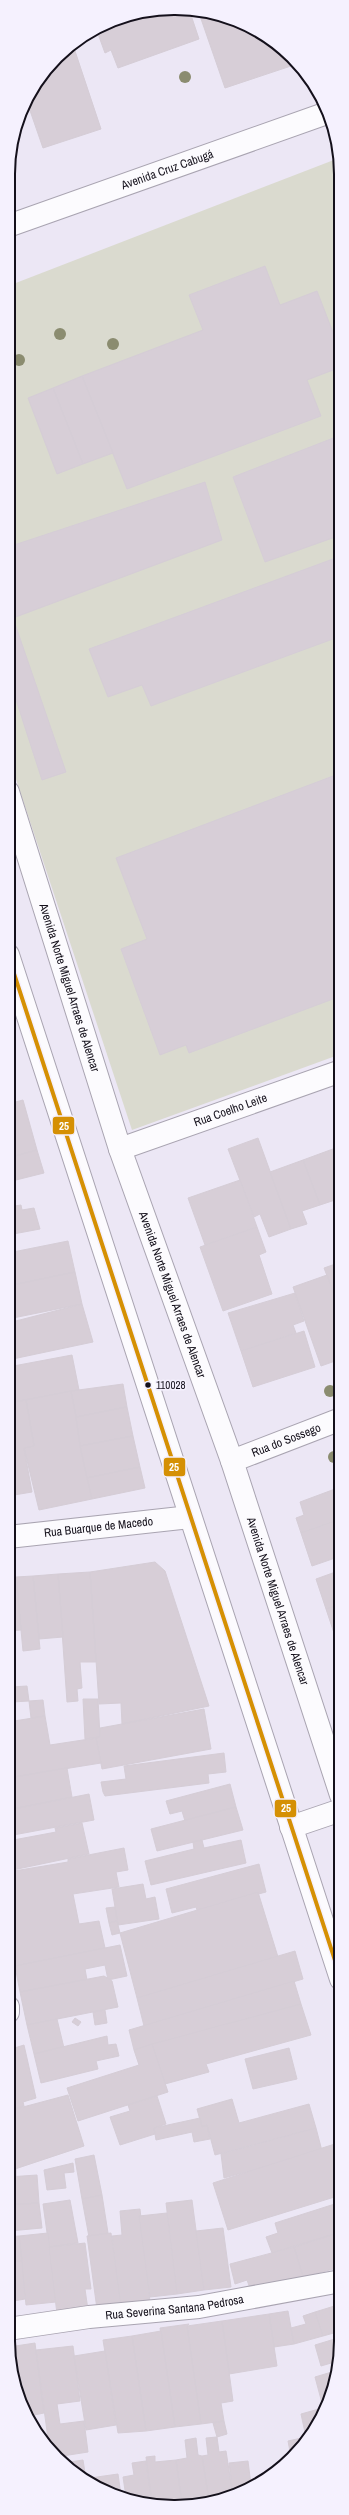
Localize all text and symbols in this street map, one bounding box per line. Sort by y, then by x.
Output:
street label: Avenida Cruz Cabugá [118,146,216,194]
street label: Avenida Norte Miguel Arraes de Alencar [35,900,104,1075]
street label: Rua Coelho Leite [191,1090,269,1130]
line badge: 25 [52,1116,75,1135]
text: 25 [59,1119,69,1133]
street label: Avenida Norte Miguel Arraes de Alencar [135,1208,210,1381]
place label: 110028 [156,1378,185,1392]
marker: 110028 [143,1380,153,1390]
street label: Rua do Sossego [249,1420,323,1461]
line badge: 25 [163,1457,186,1477]
text: 25 [169,1460,179,1474]
street label: Rua Buarque de Macedo [43,1513,154,1541]
street label: Avenida Norte Miguel Arraes de Alencar [243,1514,313,1688]
line badge: 25 [274,1799,297,1818]
text: 25 [281,1801,291,1815]
street label: Rua Severina Santana Pedrosa [105,2291,246,2323]

